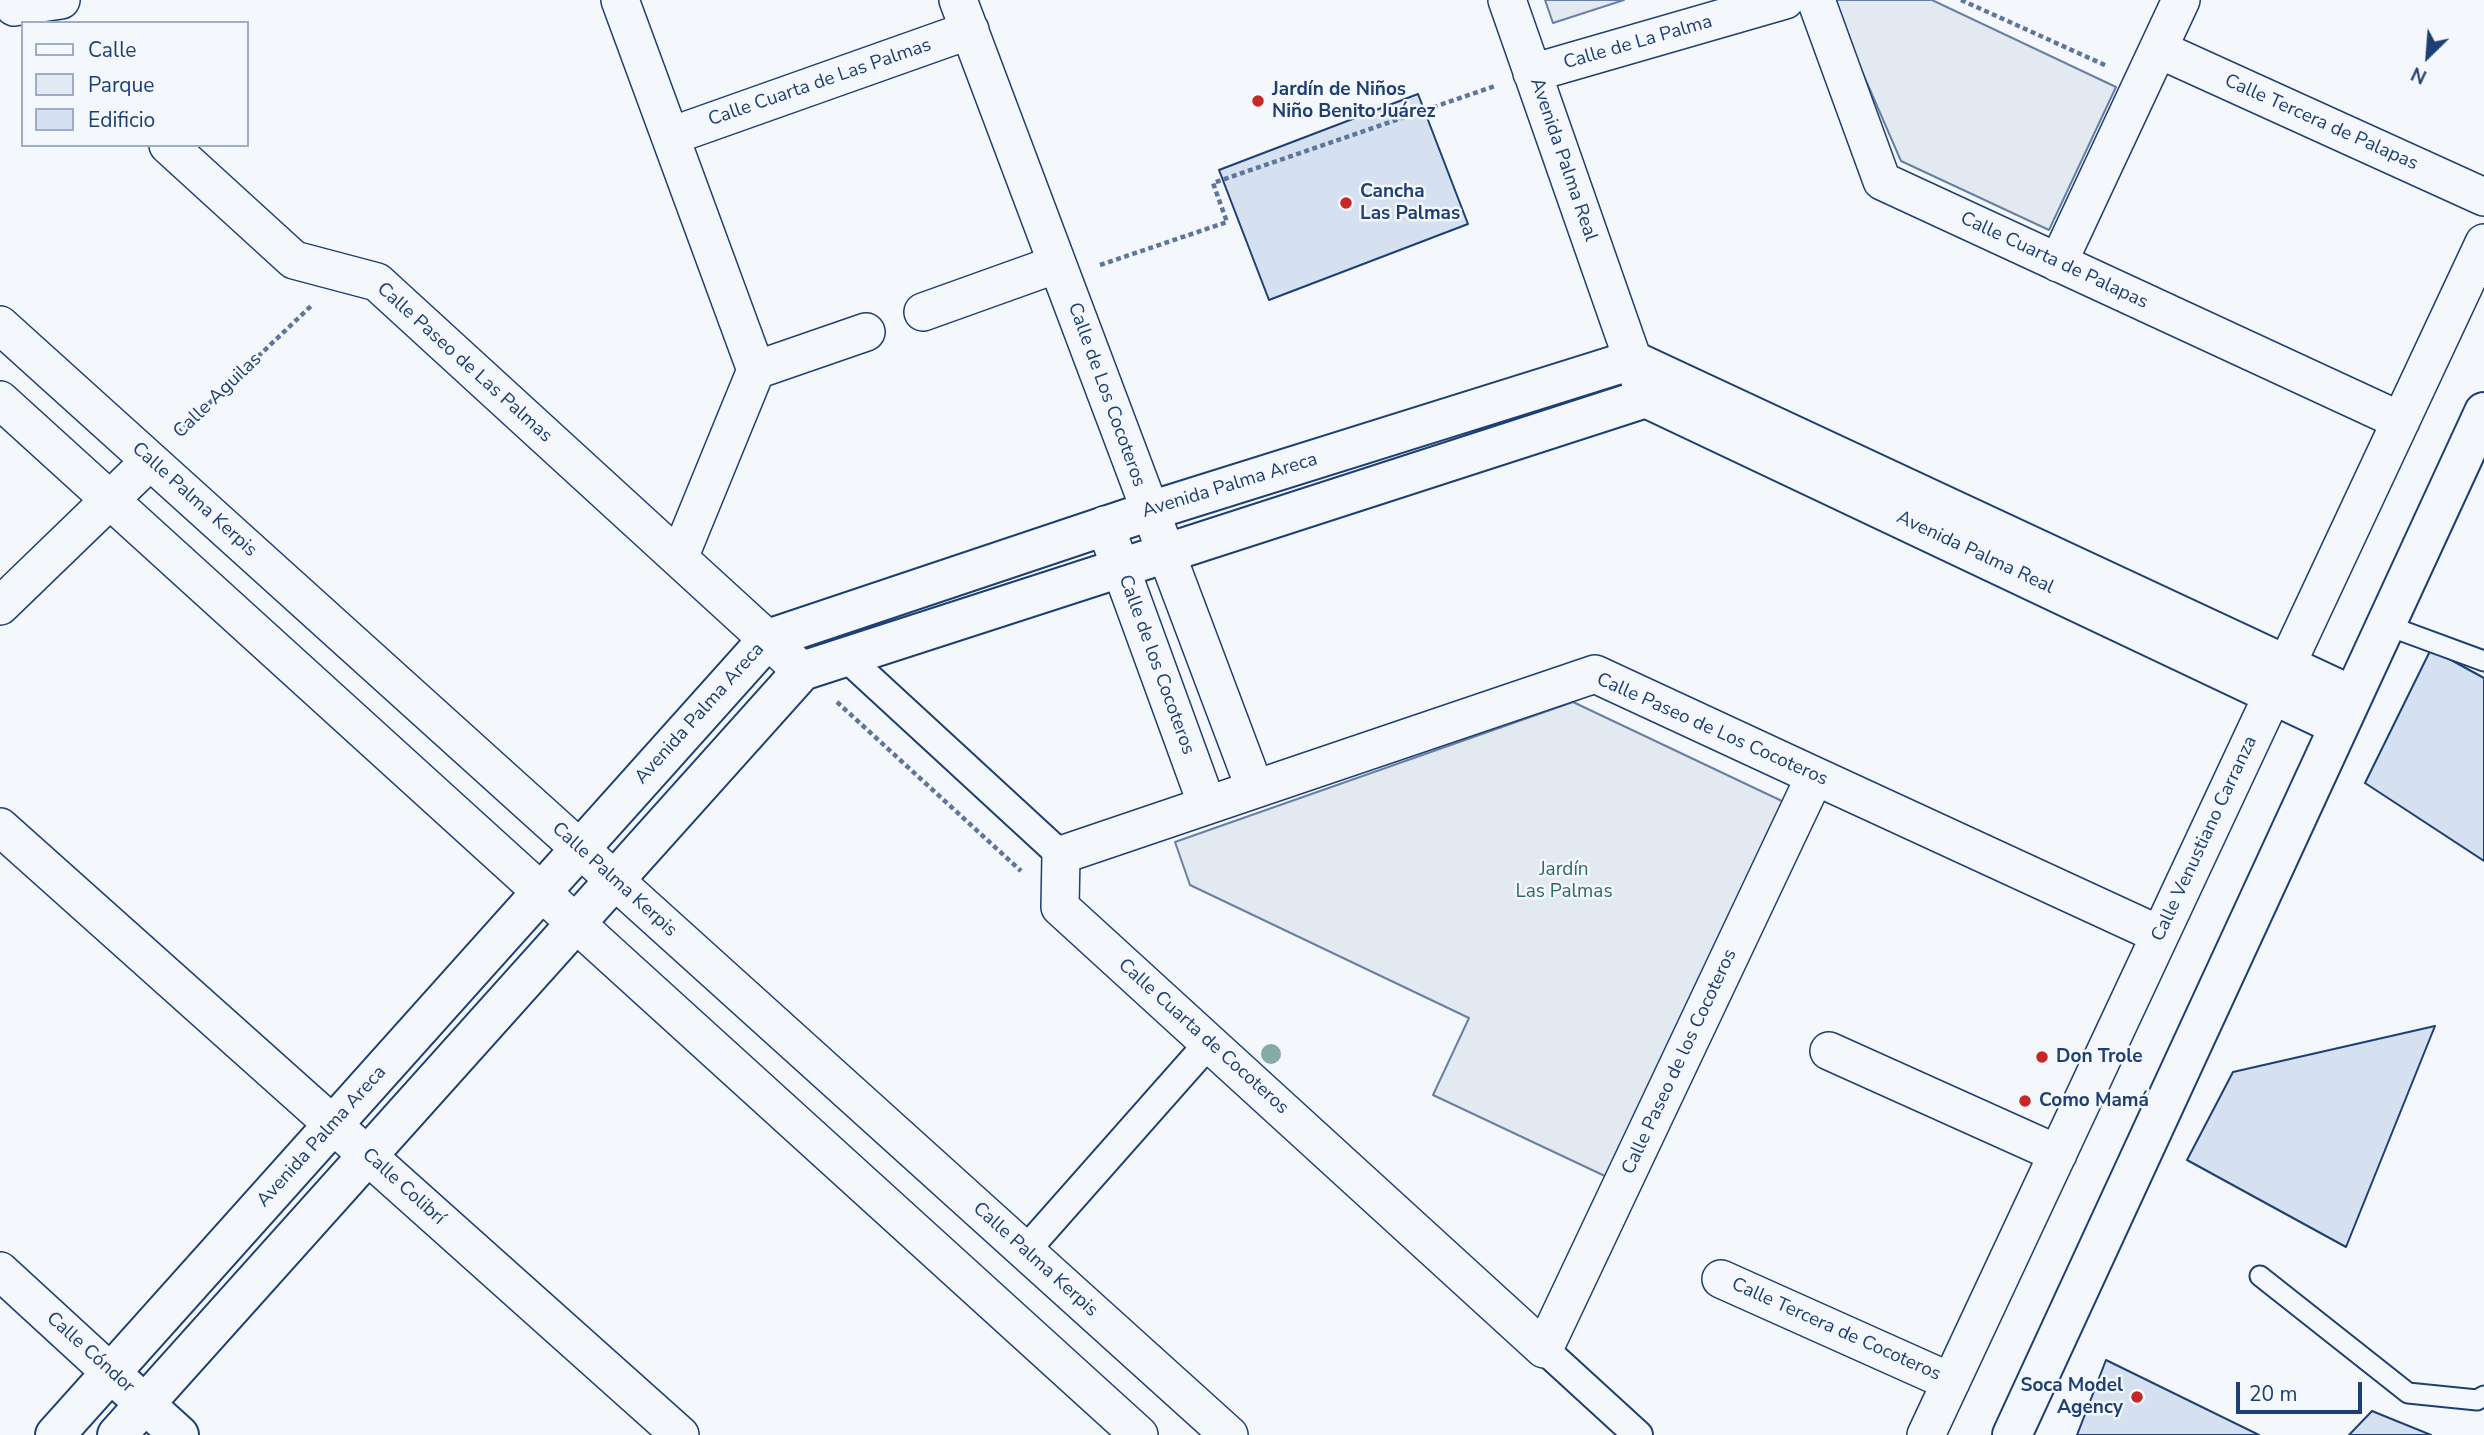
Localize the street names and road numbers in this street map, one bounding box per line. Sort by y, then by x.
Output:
street label: Calle de La Palma [1561,11,1715,75]
street label: Calle Cuarta de Las Palmas [706,34,934,132]
street label: Calle Tercera de Palapas [2221,70,2421,176]
street label: Avenida Palma Real [1524,75,1602,245]
street label: Calle Cuarta de Palapas [1956,207,2152,315]
street label: Calle Paseo de Las Palmas [372,278,556,448]
street label: Calle de Los Cocoteros [1062,300,1150,490]
street label: Calle Aguilas [169,348,267,444]
street label: Calle Palma Kerpis [127,438,261,562]
street label: Avenida Palma Areca [1140,448,1320,524]
street label: Avenida Palma Real [1893,507,2057,599]
street label: Calle de los Cocoteros [1113,572,1199,758]
street label: Avenida Palma Areca [631,639,769,789]
street label: Calle Paseo de Los Cocoteros [1593,669,1831,791]
street label: Calle Venustiano Carranza [2147,733,2263,945]
street label: Calle Palma Kerpis [547,818,681,942]
street label: Calle Paseo de los Cocoteros [1618,946,1742,1178]
street label: Calle Cuarta de Cocoteros [1113,954,1293,1120]
street label: Avenida Palma Areca [253,1062,391,1212]
street label: Calle Colibrí [357,1144,449,1230]
street label: Calle Palma Kerpis [968,1198,1102,1322]
street label: Calle Tercera de Cocoteros [1728,1273,1944,1387]
street label: Calle Cóndor [41,1308,139,1398]

